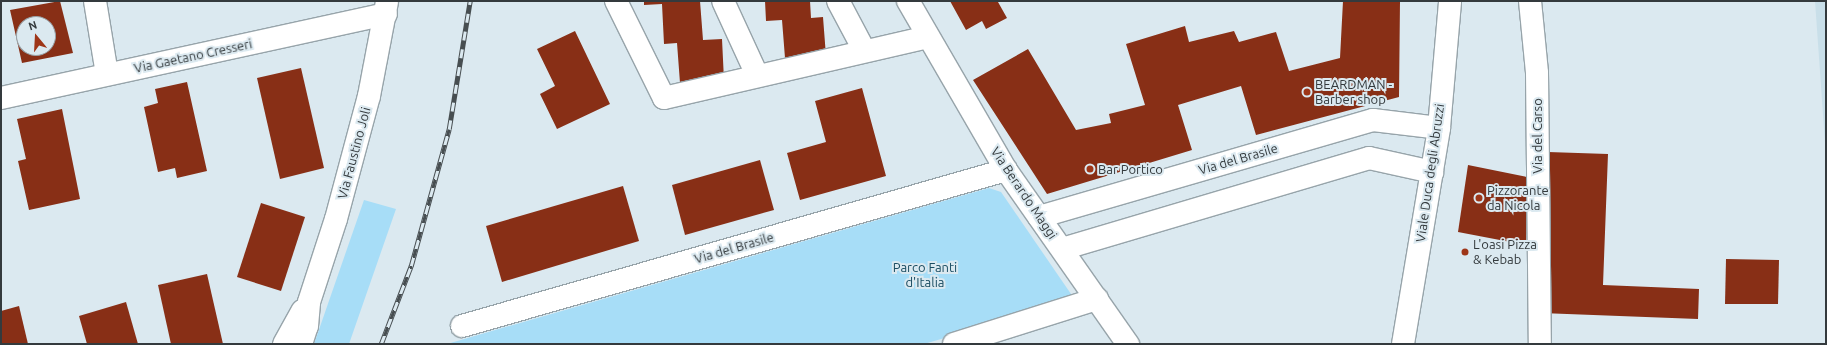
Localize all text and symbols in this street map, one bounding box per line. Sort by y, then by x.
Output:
north arrow [16,16,56,56]
text: N [27,19,38,33]
street label: Via Gaetano Cresseri [133,36,253,76]
place label: BEARDMAN - Barber shop [1315,77,1392,108]
marker: BEARDMAN - Barber shop [1302,87,1312,97]
street label: Via del Carso [1529,98,1545,174]
street label: Viale Duca degli Abruzzi [1413,103,1447,243]
street label: Via Faustino Joli [334,105,374,201]
street label: Via del Brasile [1196,140,1280,178]
street label: Via Berardo Maggi [987,144,1061,242]
place label: Bar Portico [1098,161,1163,177]
marker: Bar Portico [1085,164,1095,174]
place label: Pizzorante da Nicola [1487,183,1549,214]
marker: Pizzorante da Nicola [1474,193,1484,203]
street label: Via del Brasile [692,229,776,267]
place label: L'oasi Pizza & Kebab [1473,237,1537,268]
marker: L'oasi Pizza & Kebab [1460,247,1470,257]
park label: Parco Fanti d'Italia [893,260,957,291]

